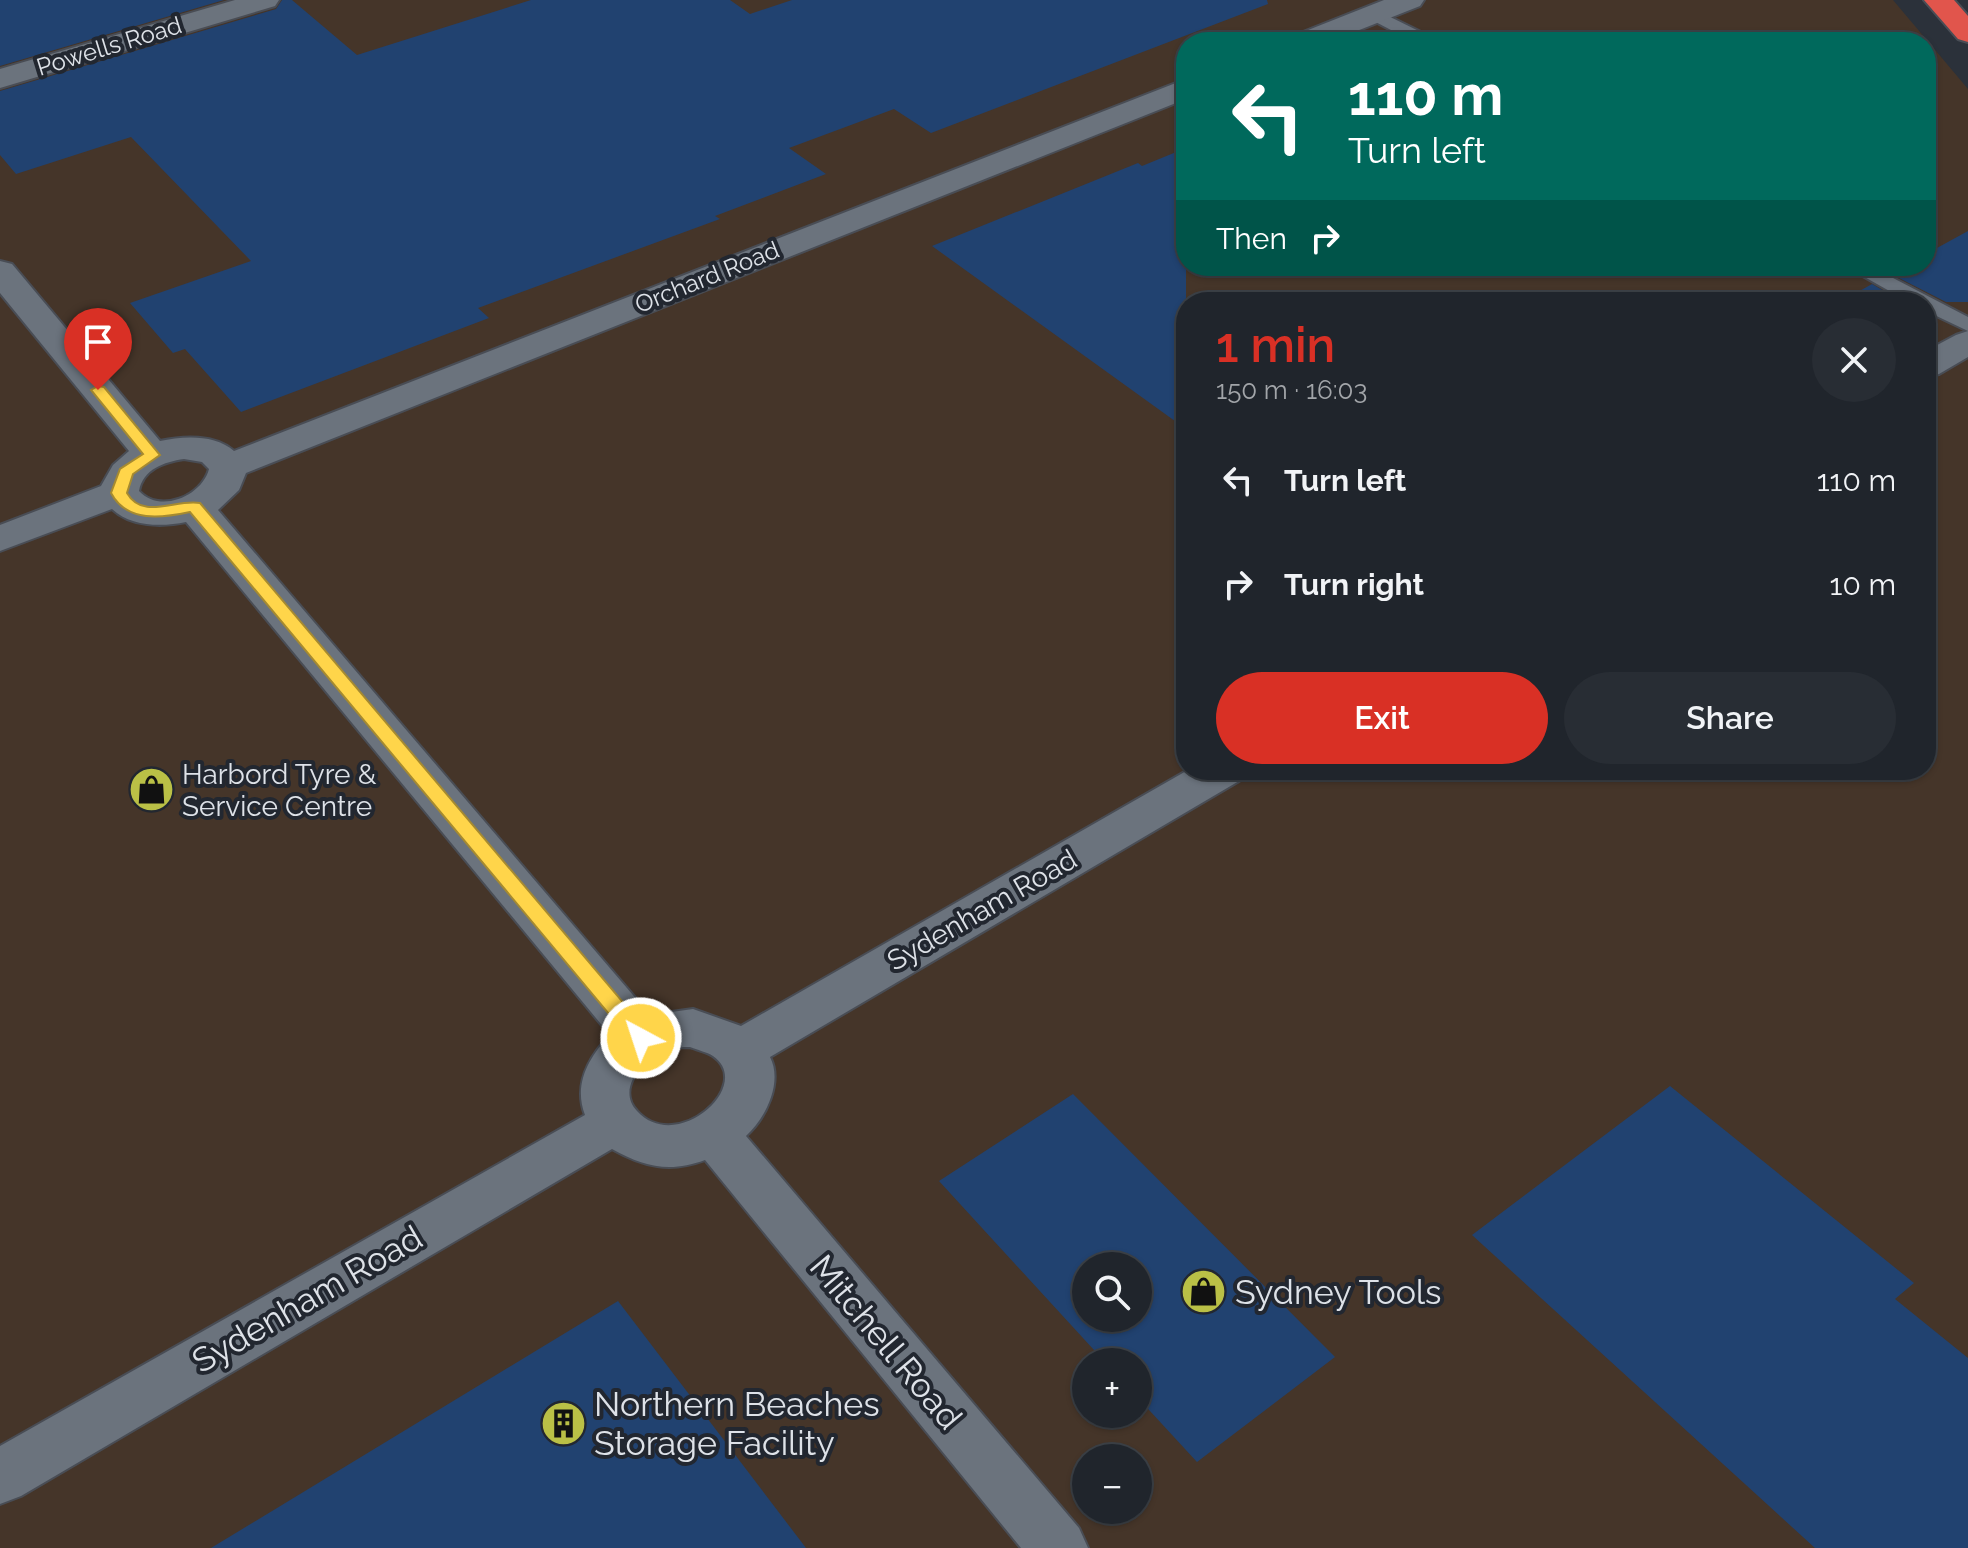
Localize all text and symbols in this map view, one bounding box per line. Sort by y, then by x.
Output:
street label: Powells Road [33,10,185,82]
text: 110 m [1348,62,1503,128]
icon: left [1216,64,1320,168]
text: Turn left [1348,129,1486,171]
icon: right [1303,216,1347,260]
text: Then [1216,221,1287,256]
street label: Orchard Road [631,235,783,319]
pin [64,308,132,390]
text: 1 min [1216,317,1335,373]
button: close [1812,318,1896,402]
icon: arrive [76,320,120,364]
text: 150 m · 16:03 [1216,375,1367,405]
icon: left [1216,458,1260,502]
text: Turn left [1284,463,1406,498]
text: 110 m [1817,463,1896,498]
icon: right [1216,562,1260,606]
text: Turn right [1284,567,1424,602]
text: 10 m [1830,567,1896,602]
button: Exit [1216,672,1548,764]
button: Share [1564,672,1896,764]
place label: Harbord Tyre & Service Centre [182,758,377,823]
shop icon: Harbord Tyre & Service Centre [127,766,175,814]
street label: Sydenham Road [882,842,1082,978]
position arrow [599,996,683,1080]
street label: Sydenham Road [185,1217,429,1381]
street label: Mitchell Road [802,1247,970,1437]
map controls [1072,1252,1152,1524]
button: search [1072,1252,1152,1332]
shop icon: Sydney Tools [1180,1268,1228,1316]
place label: Sydney Tools [1235,1272,1442,1312]
button: + [1072,1348,1152,1428]
place label: Northern Beaches Storage Facility [594,1384,880,1463]
building icon: Northern Beaches Storage Facility [539,1400,587,1448]
button: − [1072,1444,1152,1524]

